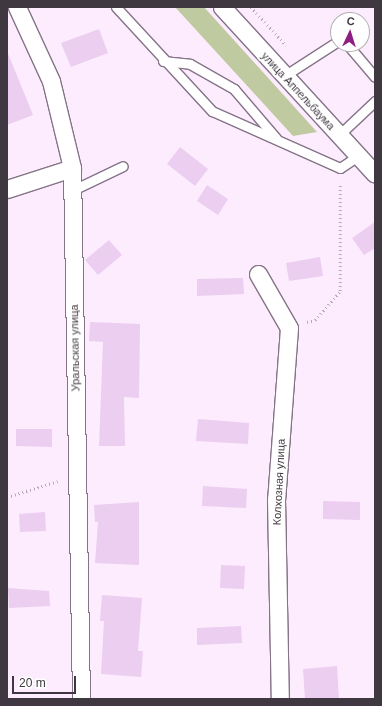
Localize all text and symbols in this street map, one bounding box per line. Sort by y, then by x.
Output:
north arrow [330,12,370,52]
text: С [346,15,355,27]
street label: улица Аппельбаума [259,49,337,133]
street label: Уральская улица [68,304,82,392]
street label: Колхозная улица [270,438,288,526]
scale bar [14,668,78,694]
text: 20 m [19,676,46,690]

